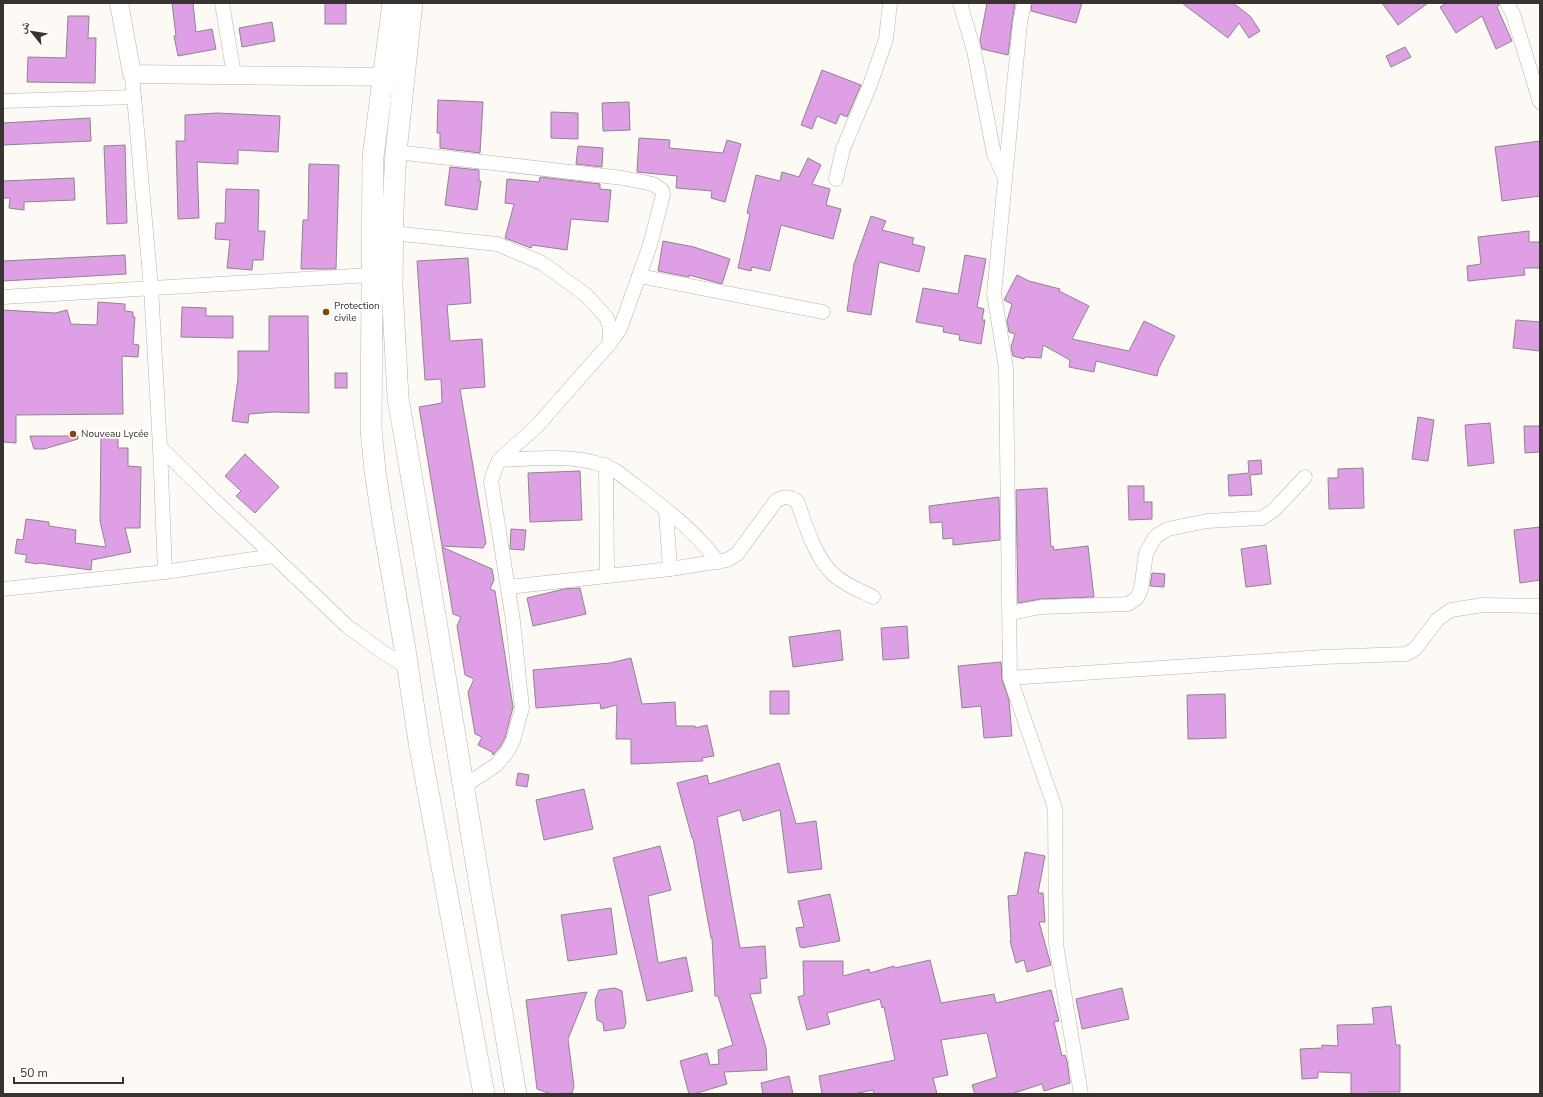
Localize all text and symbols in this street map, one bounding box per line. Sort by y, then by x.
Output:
north arrow [12,12,52,52]
text: ش [14,18,33,36]
place label: Protection civile [334,299,380,325]
marker: Protection civile [321,307,331,317]
place label: Nouveau Lycée [81,427,149,441]
marker: Nouveau Lycée [68,429,78,439]
scale bar [14,1059,123,1085]
text: 50 m [20,1065,48,1081]

